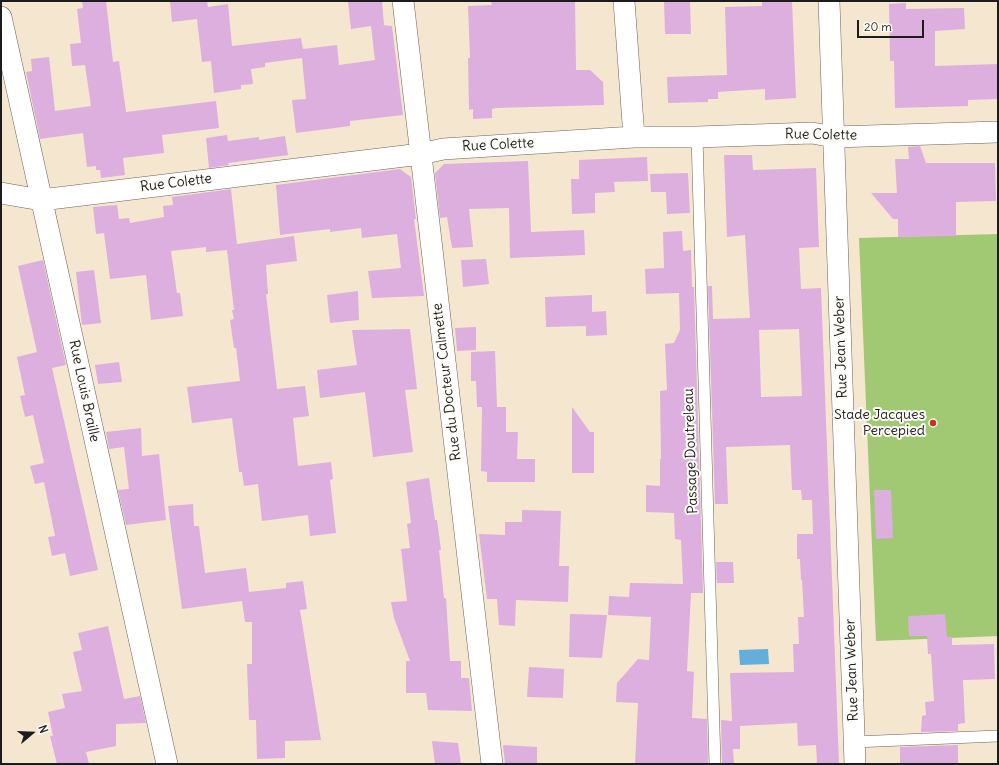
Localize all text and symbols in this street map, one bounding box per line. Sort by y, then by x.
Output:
scale bar [859,12,926,38]
text: 20 m [864,19,892,34]
street label: Rue Colette [785,126,857,144]
street label: Rue Colette [461,135,535,155]
street label: Rue Colette [139,170,213,196]
street label: Rue Jean Weber [831,295,851,399]
street label: Rue du Docteur Calmette [429,302,465,462]
street label: Rue Louis Braille [65,338,103,444]
street label: Passage Doutreleau [680,388,702,514]
place label: Stade Jacques Percepied [834,407,925,440]
marker: Stade Jacques Percepied [928,418,938,428]
street label: Rue Jean Weber [842,618,862,722]
north arrow [12,713,52,753]
text: N [35,723,51,735]

